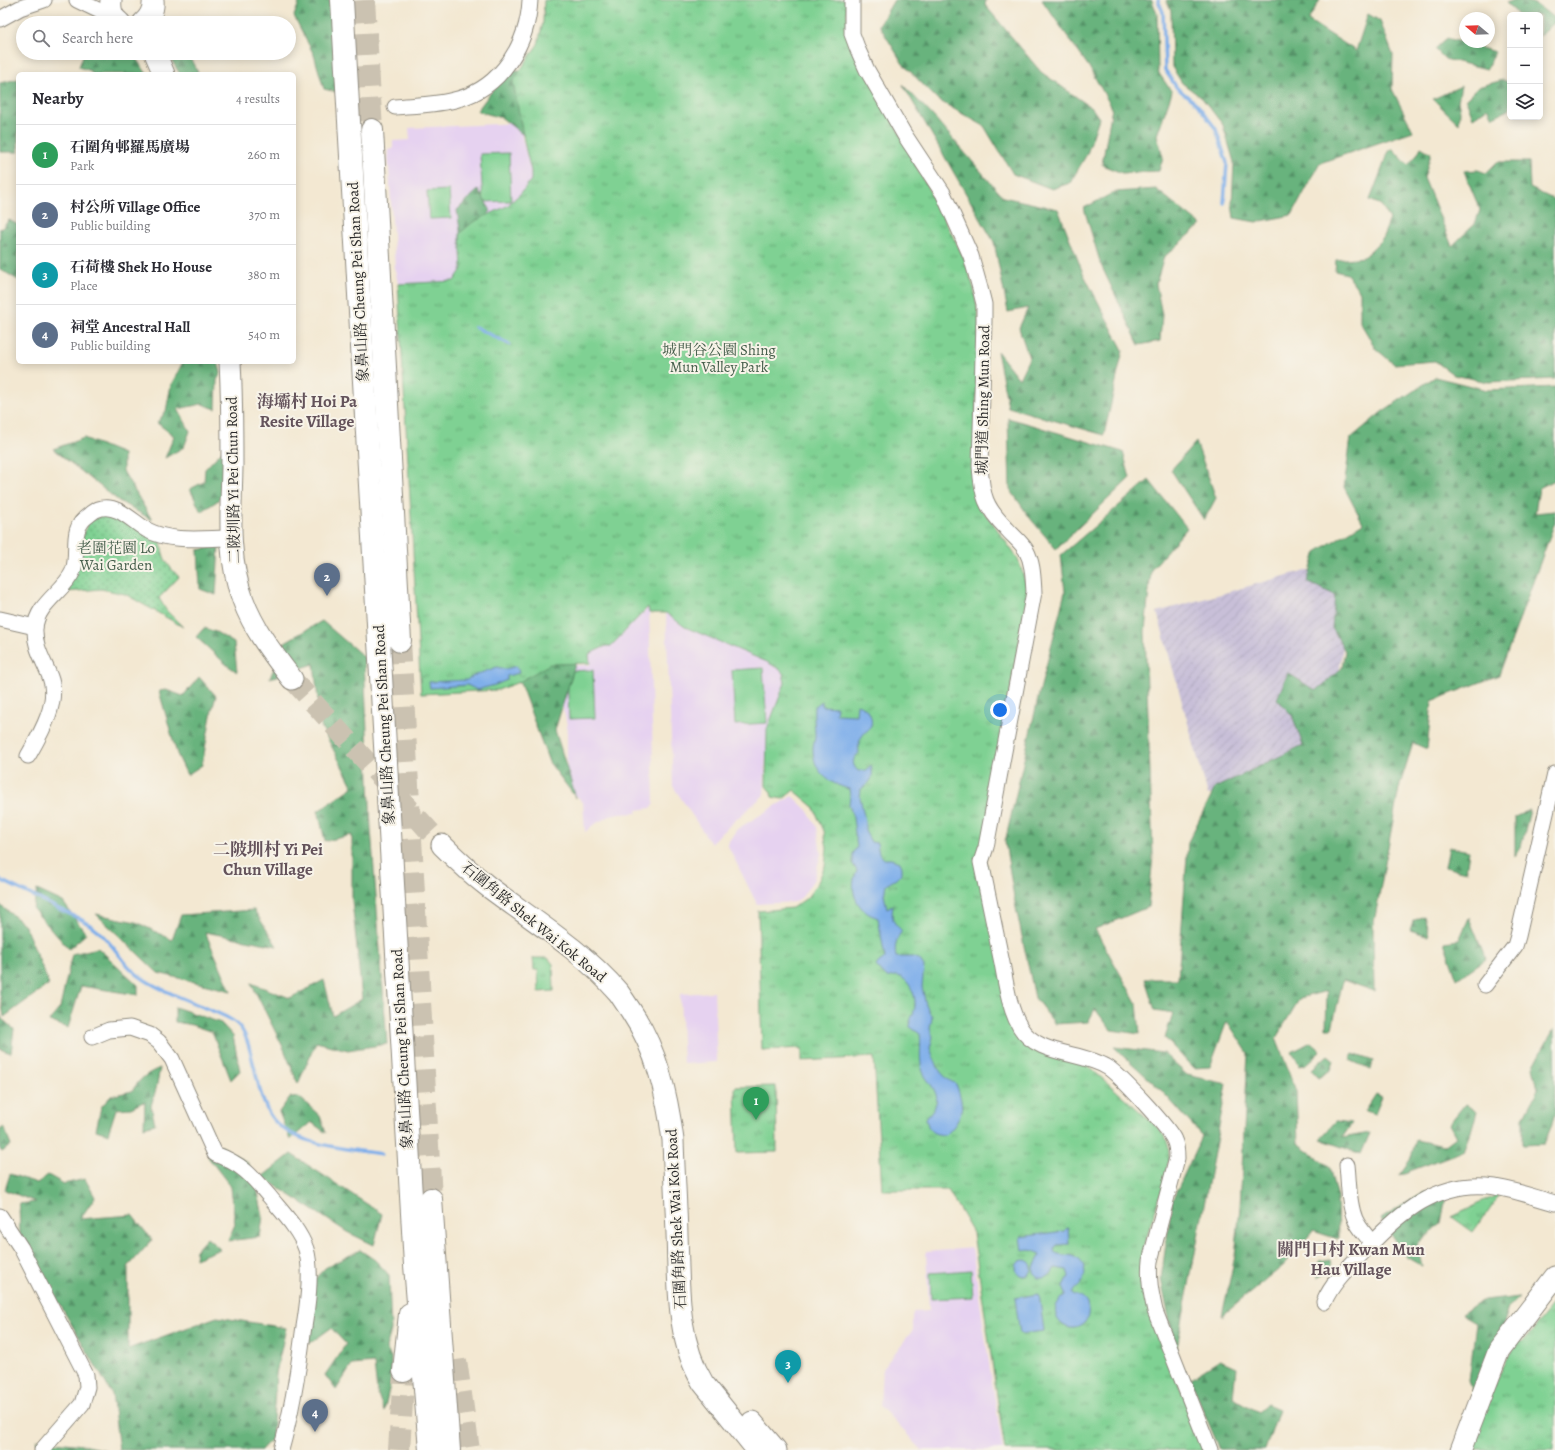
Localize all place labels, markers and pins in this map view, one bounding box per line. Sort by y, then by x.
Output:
pin: 2 [314,563,340,596]
pin: 1 [743,1087,769,1120]
pin: 3 [775,1350,801,1383]
pin: 4 [302,1399,328,1432]

